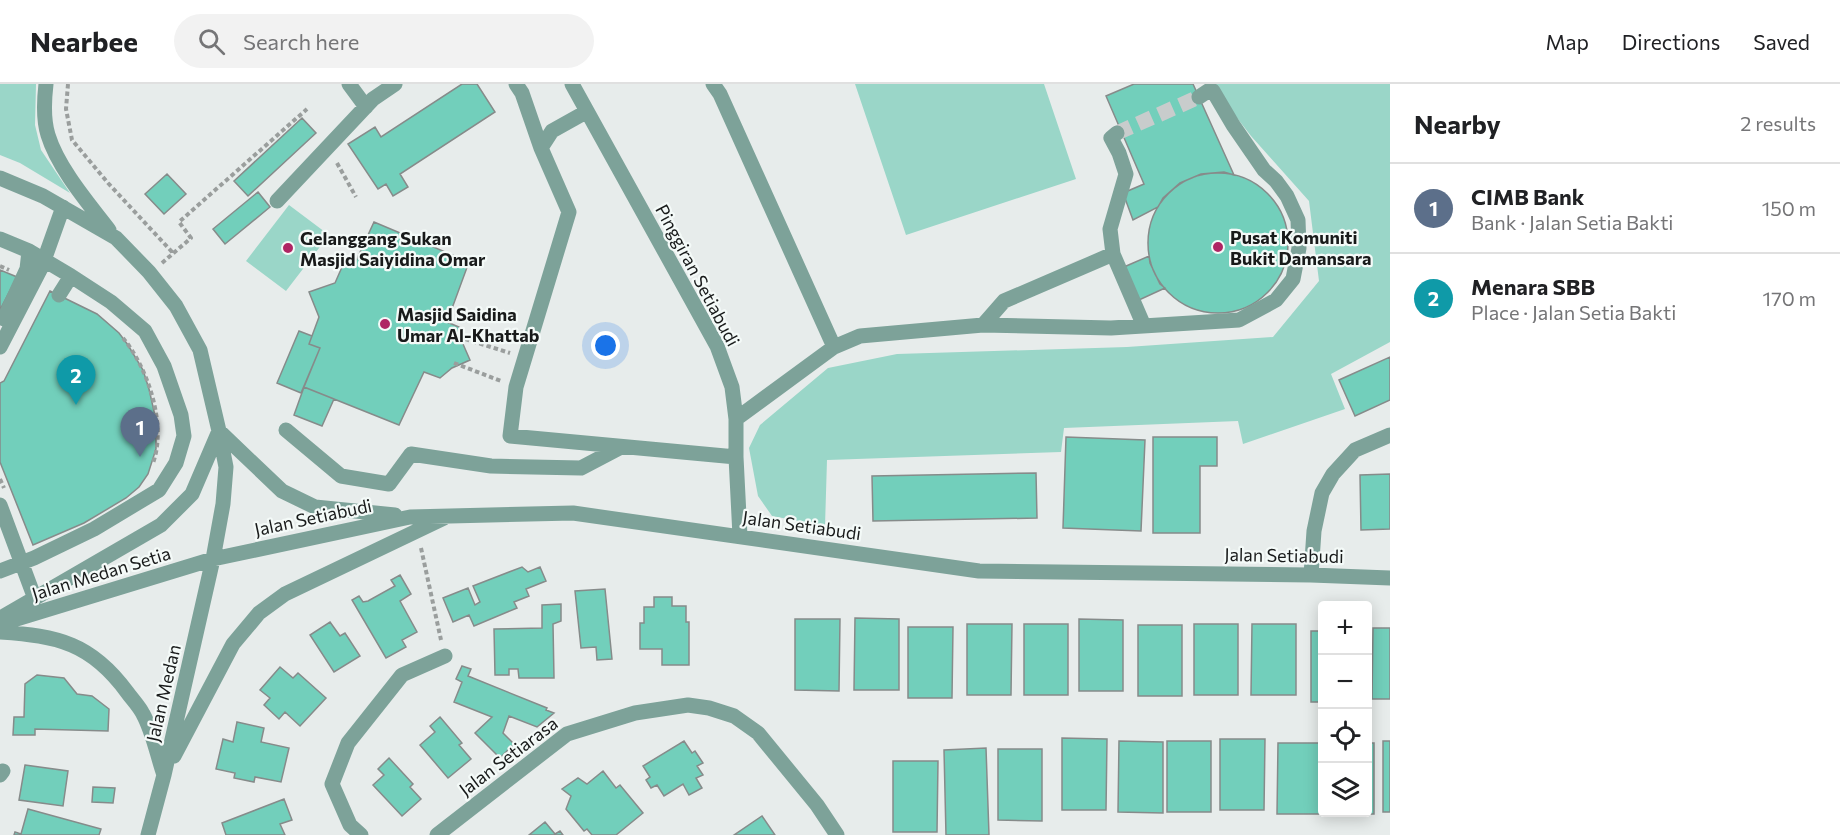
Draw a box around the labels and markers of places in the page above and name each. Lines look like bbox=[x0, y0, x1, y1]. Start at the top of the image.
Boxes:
place label: Pusat Komuniti Bukit Damansara bbox=[1230, 226, 1371, 269]
place label: Gelanggang Sukan Masjid Saiyidina Omar bbox=[300, 227, 486, 270]
marker: Pusat Komuniti Bukit Damansara bbox=[1211, 240, 1225, 254]
marker: Gelanggang Sukan Masjid Saiyidina Omar bbox=[281, 241, 295, 255]
place label: Masjid Saidina Umar Al-Khattab bbox=[397, 303, 540, 346]
marker: Masjid Saidina Umar Al-Khattab bbox=[378, 317, 392, 331]
pin: 2 bbox=[56, 356, 96, 405]
pin: 1 bbox=[120, 408, 160, 457]

